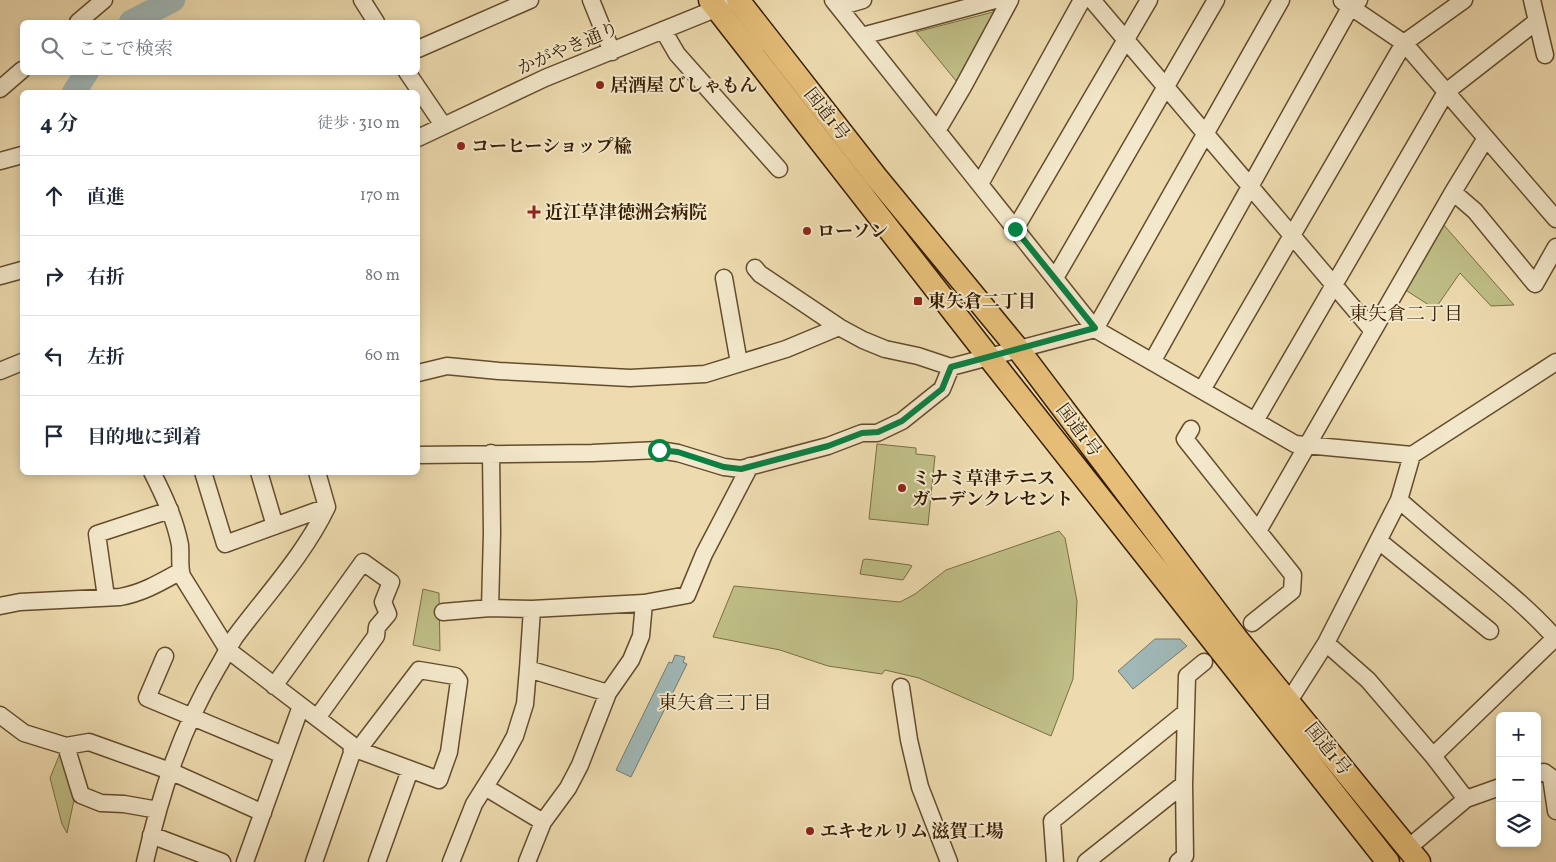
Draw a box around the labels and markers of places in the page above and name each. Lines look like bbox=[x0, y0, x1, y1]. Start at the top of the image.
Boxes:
place label: 居酒屋 びしゃもん bbox=[610, 74, 758, 99]
marker: 居酒屋 びしゃもん bbox=[594, 79, 606, 91]
place label: コーヒーショップ楡 bbox=[471, 135, 633, 160]
marker: コーヒーショップ楡 bbox=[455, 140, 467, 152]
place label: 近江草津徳洲会病院 bbox=[545, 201, 707, 226]
marker: 近江草津徳洲会病院 bbox=[527, 205, 541, 219]
place label: ローソン bbox=[817, 220, 888, 245]
marker: ローソン bbox=[801, 225, 813, 237]
place label: 東矢倉二丁目 bbox=[928, 290, 1036, 315]
marker: 東矢倉二丁目 bbox=[912, 295, 924, 307]
place label: ミナミ草津テニス ガーデンクレセント bbox=[912, 467, 1073, 513]
marker: ミナミ草津テニス ガーデンクレセント bbox=[896, 482, 908, 494]
place label: エキセルリム 滋賀工場 bbox=[820, 820, 1004, 845]
marker: エキセルリム 滋賀工場 bbox=[804, 825, 816, 837]

